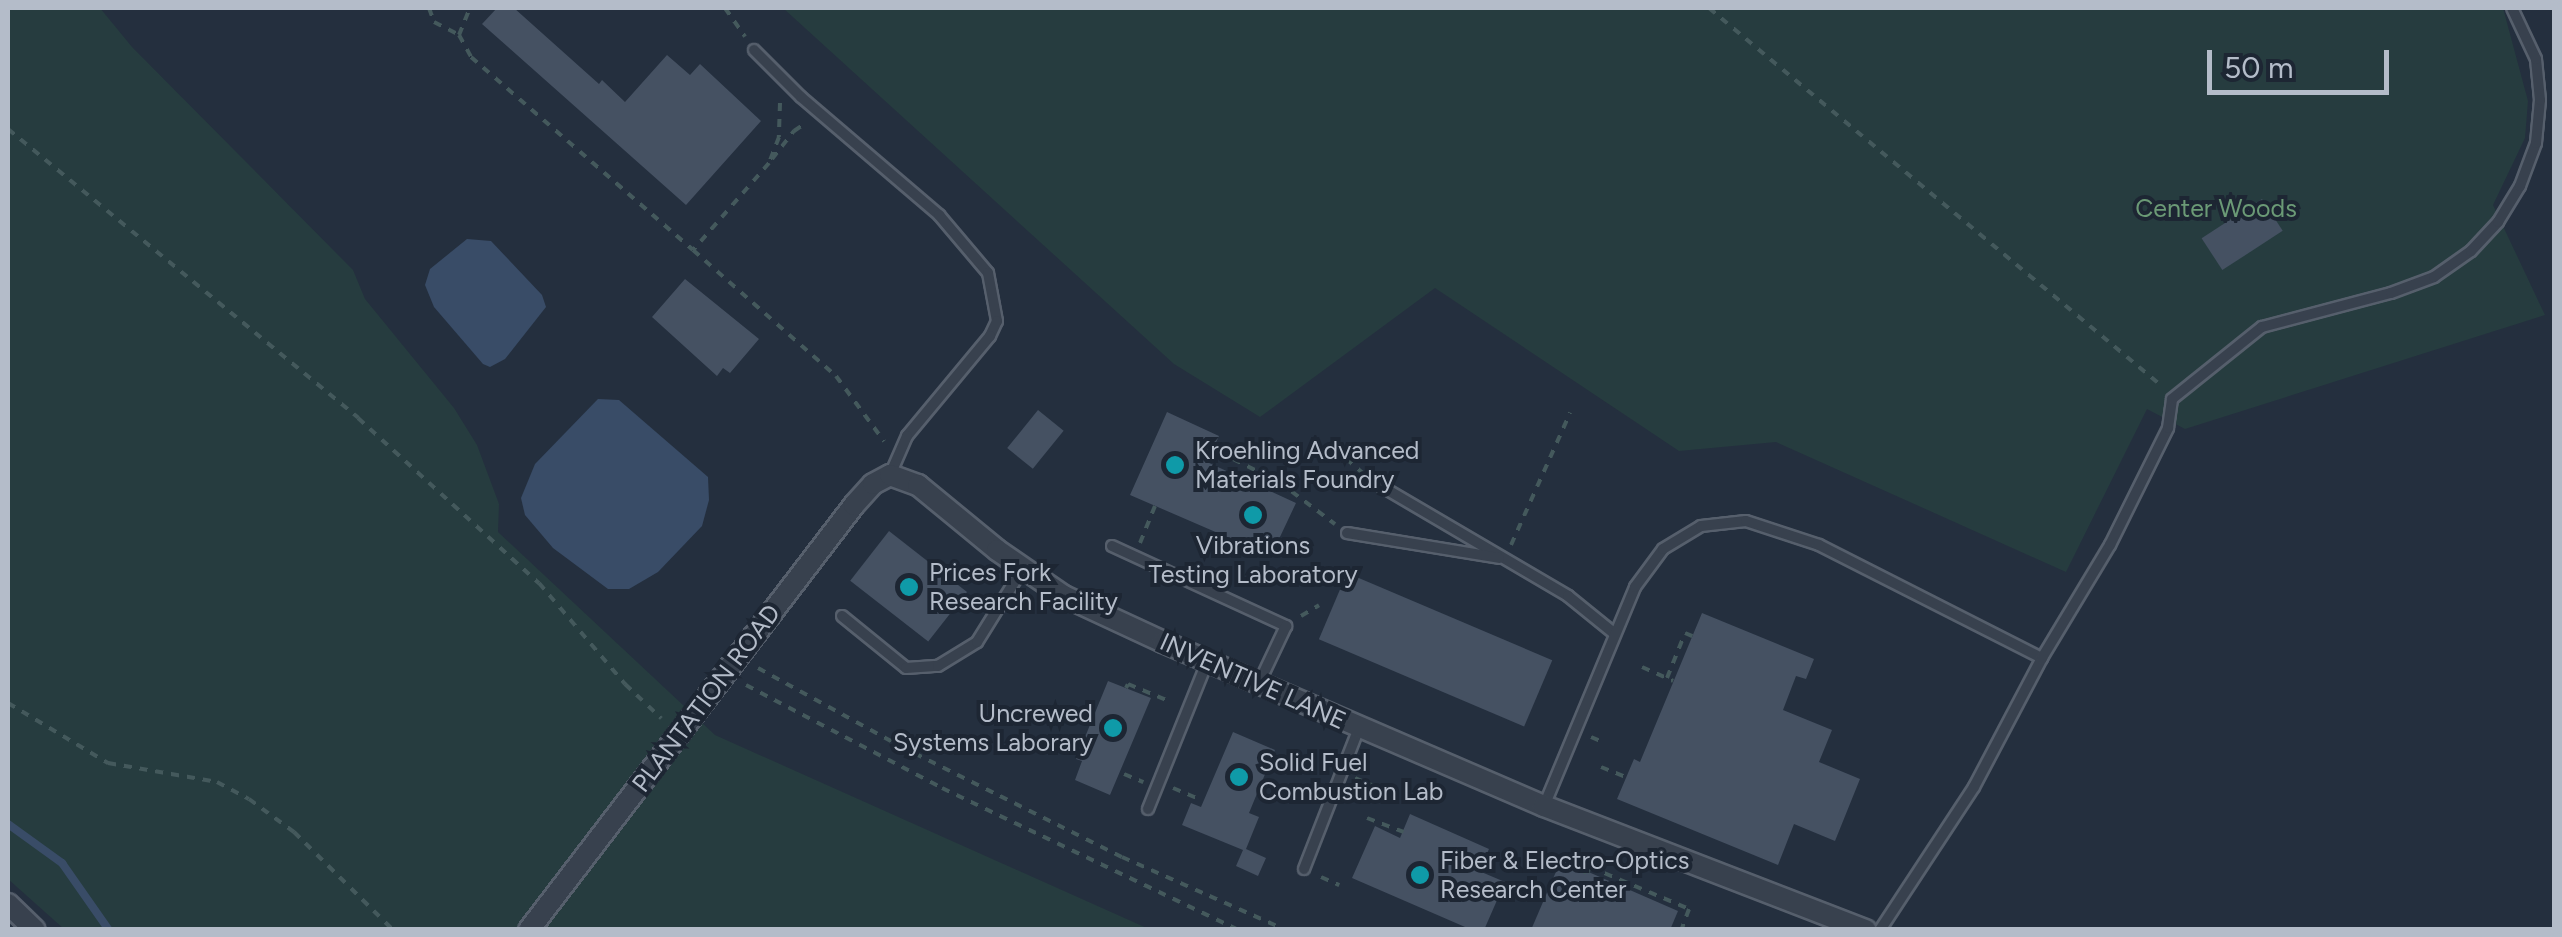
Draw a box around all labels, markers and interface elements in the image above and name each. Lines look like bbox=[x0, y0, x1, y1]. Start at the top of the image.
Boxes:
scale bar bbox=[2212, 30, 2394, 92]
text: 50 m bbox=[2224, 49, 2293, 86]
park label: Center Woods bbox=[2135, 193, 2297, 223]
place label: Kroehling Advanced Materials Foundry bbox=[1195, 436, 1419, 495]
marker: Kroehling Advanced Materials Foundry bbox=[1164, 454, 1186, 476]
marker: Vibrations Testing Laboratory bbox=[1242, 504, 1264, 526]
place label: Vibrations Testing Laboratory bbox=[1148, 531, 1358, 590]
place label: Prices Fork Research Facility bbox=[929, 558, 1118, 617]
marker: Prices Fork Research Facility bbox=[898, 576, 920, 598]
street label: PLANTATION ROAD bbox=[626, 598, 786, 798]
street label: INVENTIVE LANE bbox=[1155, 627, 1351, 735]
place label: Uncrewed Systems Laborary bbox=[893, 699, 1093, 758]
marker: Uncrewed Systems Laborary bbox=[1102, 717, 1124, 739]
place label: Solid Fuel Combustion Lab bbox=[1259, 748, 1443, 807]
marker: Solid Fuel Combustion Lab bbox=[1228, 766, 1250, 788]
place label: Fiber & Electro-Optics Research Center bbox=[1440, 846, 1689, 905]
marker: Fiber & Electro-Optics Research Center bbox=[1409, 864, 1431, 886]

